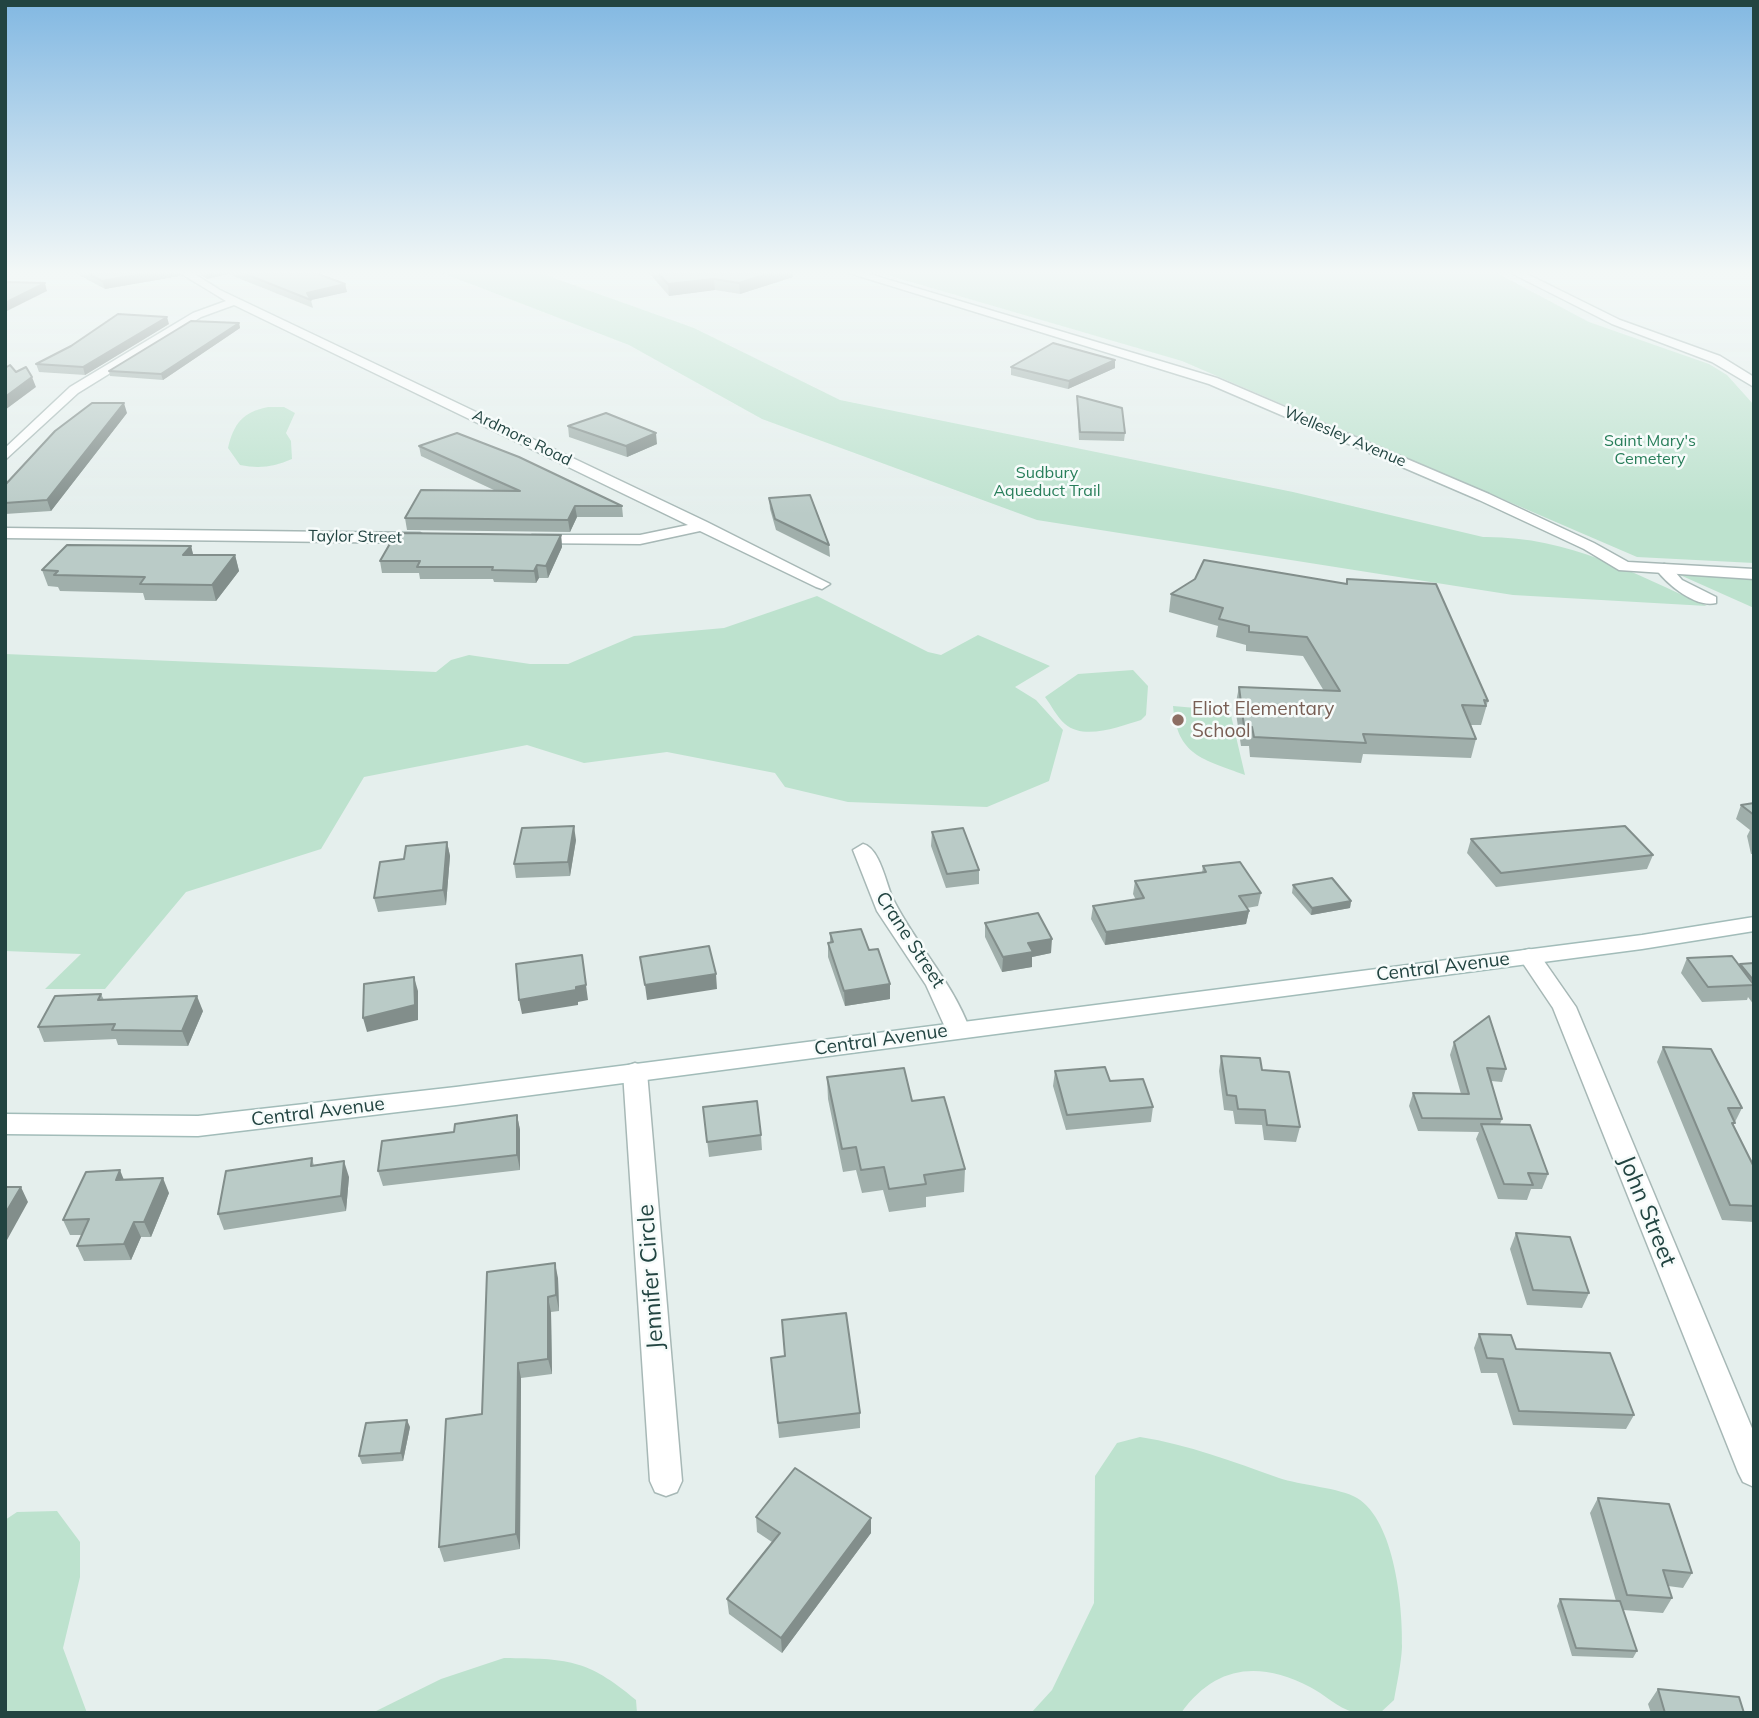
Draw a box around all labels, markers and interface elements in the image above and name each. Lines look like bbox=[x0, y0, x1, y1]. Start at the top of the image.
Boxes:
street label: Wellesley Avenue bbox=[1281, 403, 1409, 471]
street label: Ardmore Road bbox=[469, 406, 575, 470]
park label: Saint Mary's Cemetery bbox=[1604, 431, 1696, 469]
park label: Sudbury Aqueduct Trail bbox=[993, 463, 1101, 501]
street label: Taylor Street bbox=[308, 527, 402, 547]
place label: Eliot Elementary School bbox=[1192, 698, 1334, 742]
marker: Eliot Elementary School bbox=[1170, 712, 1186, 728]
street label: Crane Street bbox=[870, 888, 950, 992]
street label: Central Avenue bbox=[1375, 948, 1511, 986]
street label: Central Avenue bbox=[813, 1019, 949, 1061]
street label: Central Avenue bbox=[250, 1093, 386, 1131]
street label: John Street bbox=[1612, 1151, 1682, 1271]
street label: Jennifer Circle bbox=[632, 1203, 670, 1351]

